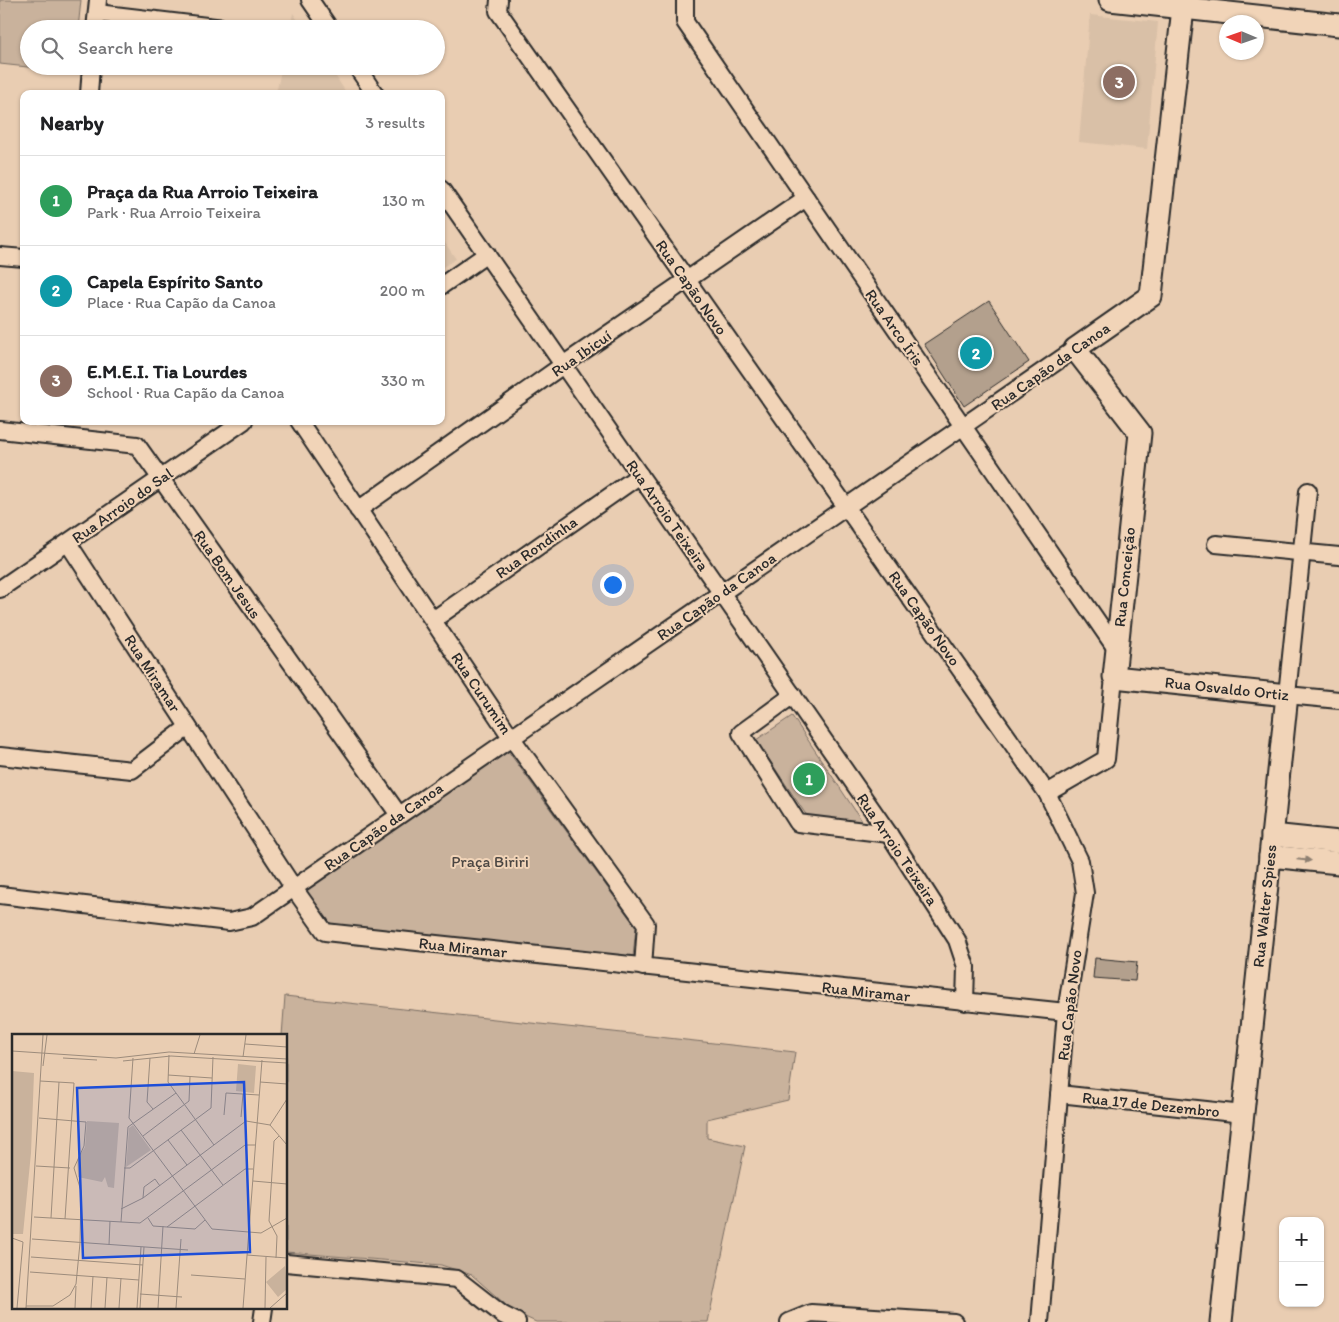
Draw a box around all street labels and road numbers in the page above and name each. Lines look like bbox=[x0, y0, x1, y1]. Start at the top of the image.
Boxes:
street label: Rua Capão Novo bbox=[652, 236, 731, 338]
street label: Rua Arco Íris bbox=[861, 285, 928, 369]
street label: Rua Capão da Canoa bbox=[987, 318, 1114, 415]
street label: Rua Ibicuí bbox=[548, 326, 615, 381]
street label: Rua Arroio Teixeira bbox=[622, 456, 713, 575]
street label: Rua Arroio do Sal bbox=[68, 463, 177, 547]
street label: Rua Rondinha bbox=[492, 512, 581, 583]
street label: Rua Bom Jesus bbox=[190, 526, 265, 622]
street label: Rua Conceição bbox=[1110, 526, 1139, 628]
street label: Rua Capão da Canoa bbox=[653, 548, 780, 645]
street label: Rua Capão Novo bbox=[885, 567, 964, 669]
street label: Rua Miramar bbox=[120, 631, 185, 716]
street label: Rua Curumim bbox=[447, 649, 516, 738]
street label: Rua Osvaldo Ortiz bbox=[1164, 673, 1291, 705]
street label: Rua Capão da Canoa bbox=[320, 778, 447, 875]
street label: Rua Arroio Teixeira bbox=[853, 790, 943, 910]
street label: Rua Walter Spiess bbox=[1249, 844, 1280, 969]
street label: Rua Miramar bbox=[418, 933, 509, 962]
street label: Rua Capão Novo bbox=[1053, 948, 1086, 1062]
street label: Rua Miramar bbox=[821, 977, 912, 1006]
street label: Rua 17 de Dezembro bbox=[1081, 1088, 1221, 1121]

